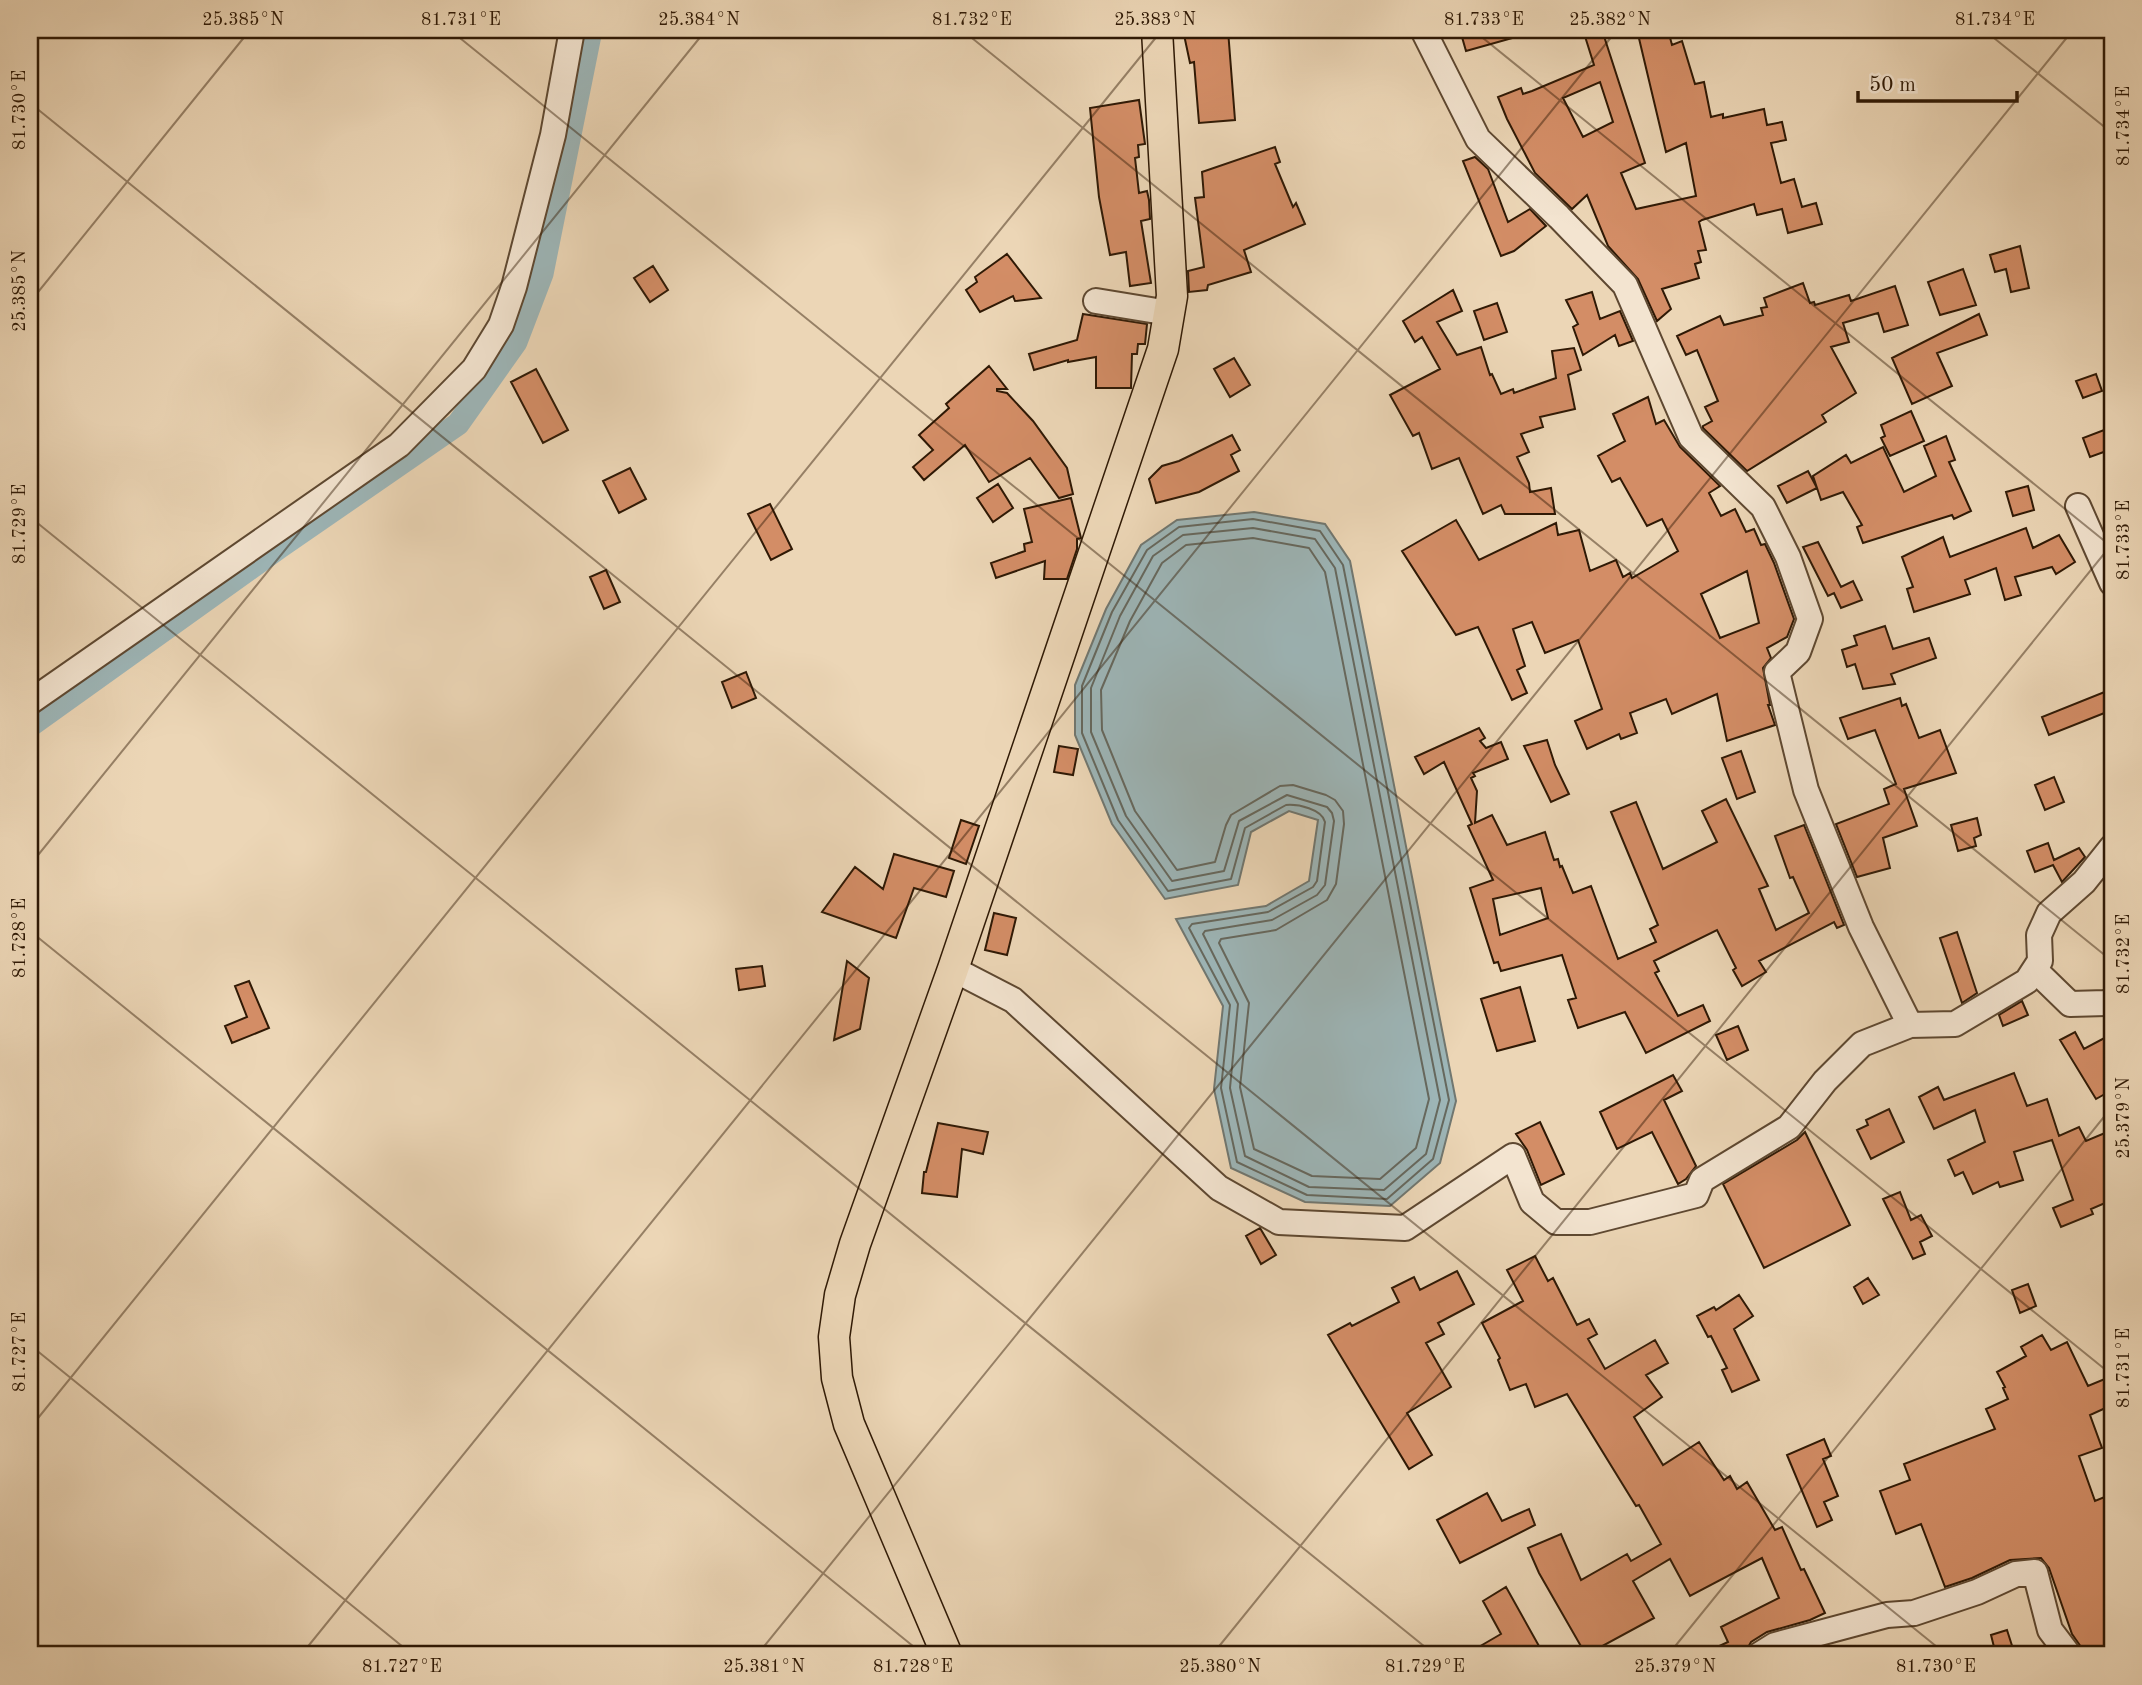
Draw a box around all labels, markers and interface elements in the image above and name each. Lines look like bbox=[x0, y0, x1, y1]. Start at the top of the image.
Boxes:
text: 25.385°N bbox=[202, 11, 284, 29]
text: 81.731°E bbox=[421, 11, 501, 29]
text: 25.384°N bbox=[658, 11, 740, 29]
text: 81.732°E bbox=[932, 11, 1012, 29]
text: 25.383°N bbox=[1114, 11, 1196, 29]
text: 81.733°E bbox=[1444, 11, 1524, 29]
text: 25.382°N bbox=[1569, 11, 1651, 29]
text: 81.734°E bbox=[1955, 11, 2035, 29]
scale bar bbox=[1858, 60, 2018, 104]
text: 81.730°E bbox=[11, 70, 29, 150]
text: 50 m bbox=[1869, 75, 1916, 96]
text: 81.734°E bbox=[2115, 86, 2133, 166]
text: 25.385°N bbox=[11, 250, 29, 332]
text: 81.729°E bbox=[11, 484, 29, 564]
text: 81.733°E bbox=[2115, 500, 2133, 580]
text: 81.728°E bbox=[11, 898, 29, 978]
text: 81.732°E bbox=[2115, 914, 2133, 994]
text: 25.379°N bbox=[2115, 1077, 2133, 1159]
text: 81.727°E bbox=[11, 1312, 29, 1392]
text: 81.731°E bbox=[2115, 1328, 2133, 1408]
text: 81.727°E bbox=[362, 1658, 442, 1676]
text: 25.381°N bbox=[723, 1658, 805, 1676]
text: 81.728°E bbox=[873, 1658, 953, 1676]
text: 25.380°N bbox=[1179, 1658, 1261, 1676]
text: 81.729°E bbox=[1385, 1658, 1465, 1676]
text: 25.379°N bbox=[1634, 1658, 1716, 1676]
text: 81.730°E bbox=[1896, 1658, 1976, 1676]

